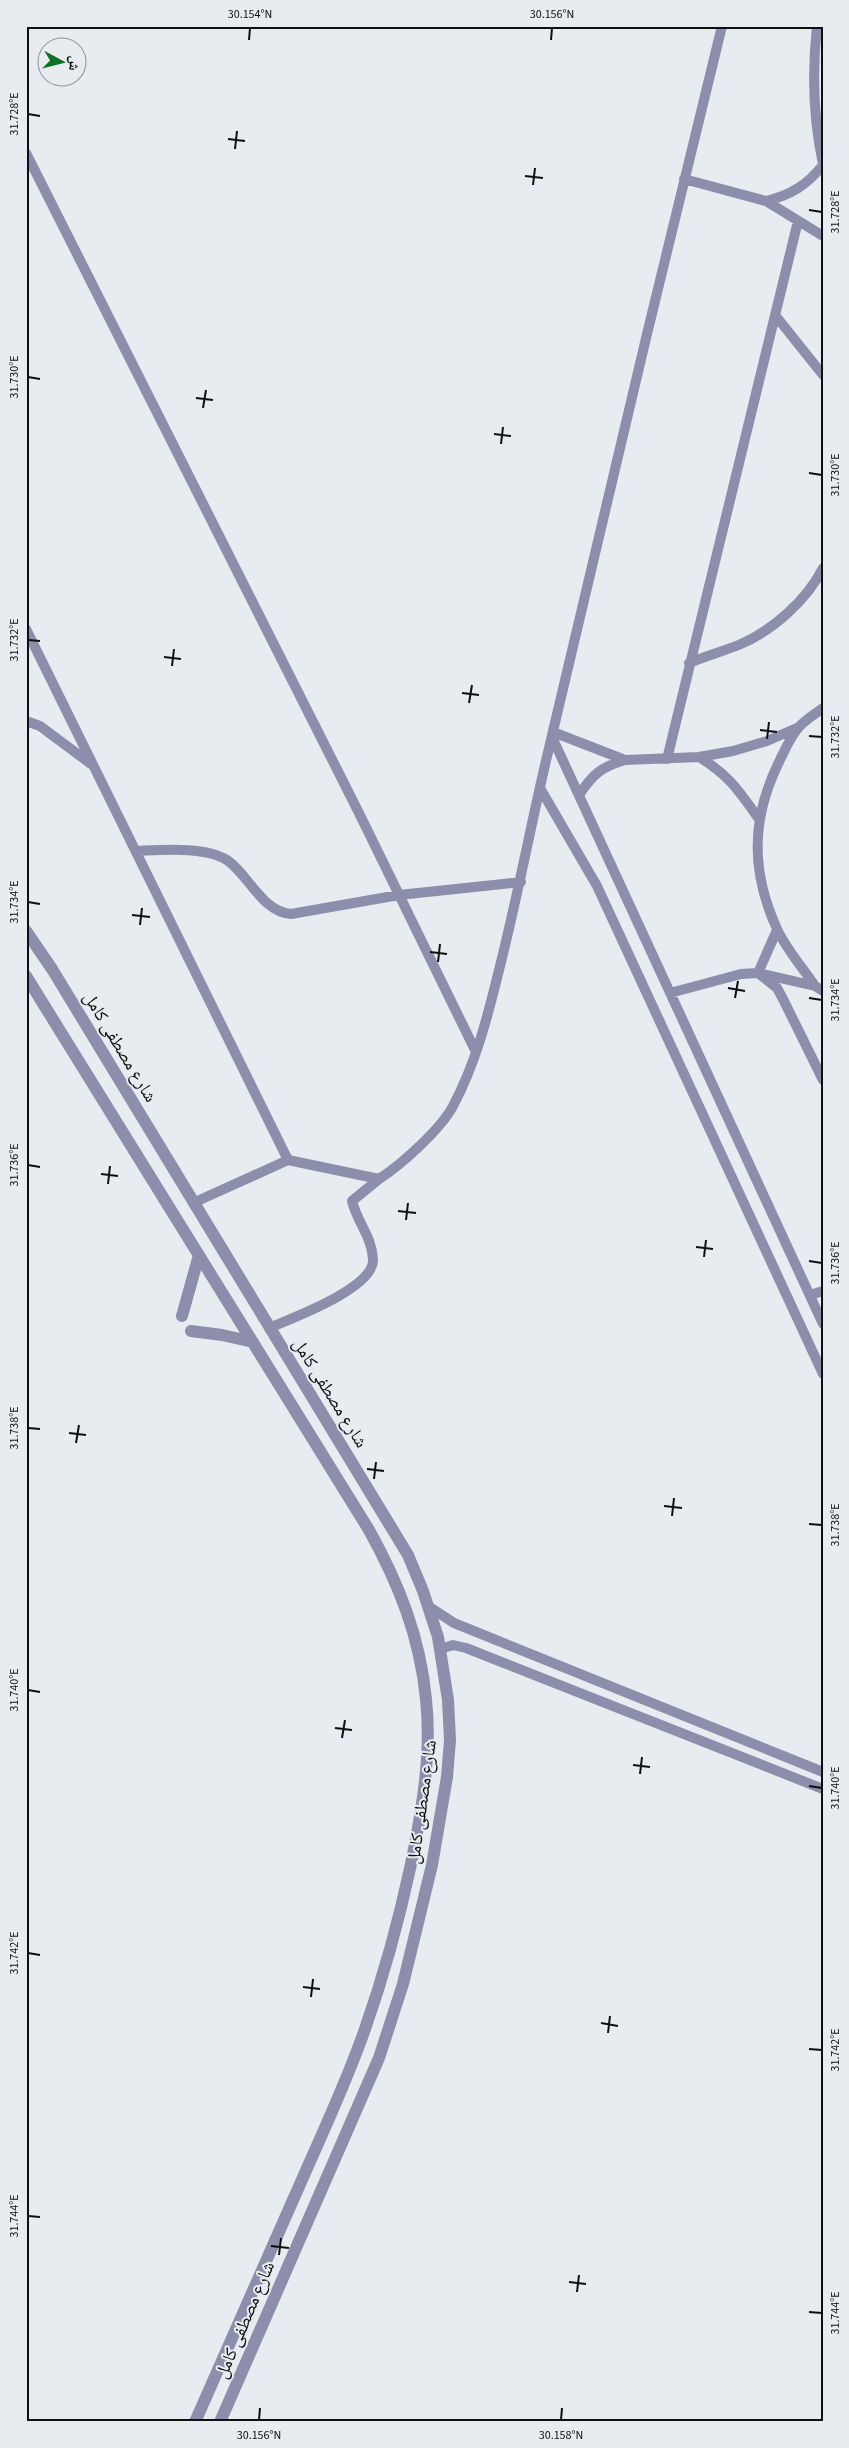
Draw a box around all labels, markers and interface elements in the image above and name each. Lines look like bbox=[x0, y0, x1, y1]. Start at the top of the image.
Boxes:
text: 30.154°N bbox=[228, 6, 272, 23]
text: 30.156°N bbox=[530, 6, 574, 23]
north arrow bbox=[38, 38, 88, 88]
text: ش bbox=[63, 55, 85, 72]
text: 31.728°E bbox=[6, 92, 23, 136]
text: 31.728°E bbox=[827, 190, 844, 234]
text: 31.730°E bbox=[6, 355, 23, 399]
text: 31.730°E bbox=[827, 453, 844, 497]
text: 31.732°E bbox=[6, 618, 23, 662]
text: 31.732°E bbox=[827, 715, 844, 759]
text: 31.734°E bbox=[6, 880, 23, 924]
text: 31.734°E bbox=[827, 978, 844, 1022]
street label: شارع مصطفى كامل bbox=[77, 987, 163, 1107]
text: 31.736°E bbox=[6, 1143, 23, 1187]
text: 31.736°E bbox=[827, 1241, 844, 1285]
street label: شارع مصطفى كامل bbox=[286, 1333, 374, 1453]
text: 31.738°E bbox=[6, 1406, 23, 1450]
text: 31.738°E bbox=[827, 1503, 844, 1547]
text: 31.740°E bbox=[6, 1668, 23, 1712]
street label: شارع مصطفى كامل bbox=[401, 1738, 443, 1866]
text: 31.740°E bbox=[827, 1766, 844, 1810]
text: 31.742°E bbox=[6, 1931, 23, 1975]
text: 31.742°E bbox=[827, 2028, 844, 2072]
text: 31.744°E bbox=[6, 2194, 23, 2238]
street label: شارع مصطفى كامل bbox=[209, 2258, 281, 2382]
text: 31.744°E bbox=[827, 2291, 844, 2335]
text: 30.156°N bbox=[237, 2427, 281, 2444]
text: 30.158°N bbox=[539, 2427, 583, 2444]

